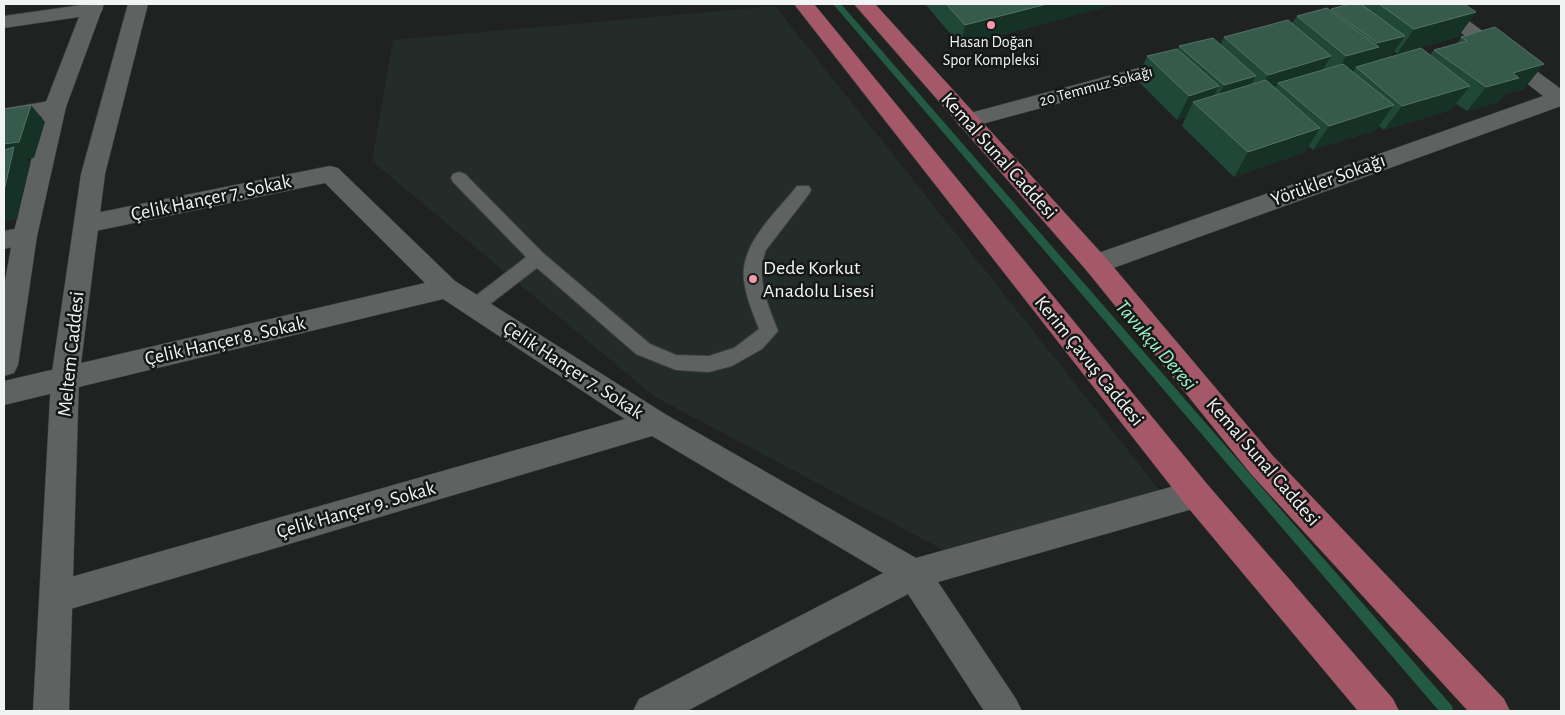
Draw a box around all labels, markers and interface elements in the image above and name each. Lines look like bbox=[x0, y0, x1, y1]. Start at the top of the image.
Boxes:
marker: Hasan Doğan Spor Kompleksi bbox=[985, 19, 997, 31]
place label: Hasan Doğan Spor Kompleksi bbox=[943, 34, 1039, 68]
street label: 20 Temmuz Sokağı bbox=[1038, 63, 1154, 109]
street label: Kemal Sunal Caddesi bbox=[937, 89, 1061, 223]
street label: Yörükler Sokağı bbox=[1268, 150, 1388, 210]
street label: Çelik Hançer 7. Sokak bbox=[129, 171, 293, 225]
place label: Dede Korkut Anadolu Lisesi bbox=[763, 258, 875, 301]
marker: Dede Korkut Anadolu Lisesi bbox=[747, 273, 759, 285]
street label: Meltem Caddesi bbox=[54, 290, 88, 418]
street label: Kerim Çavuş Caddesi bbox=[1031, 292, 1147, 430]
water label: Tavukçu Deresi bbox=[1111, 296, 1201, 395]
street label: Çelik Hançer 8. Sokak bbox=[143, 313, 307, 369]
street label: Çelik Hançer 7. Sokak bbox=[499, 317, 647, 423]
street label: Kemal Sunal Caddesi bbox=[1202, 394, 1324, 530]
street label: Çelik Hançer 9. Sokak bbox=[274, 478, 438, 542]

